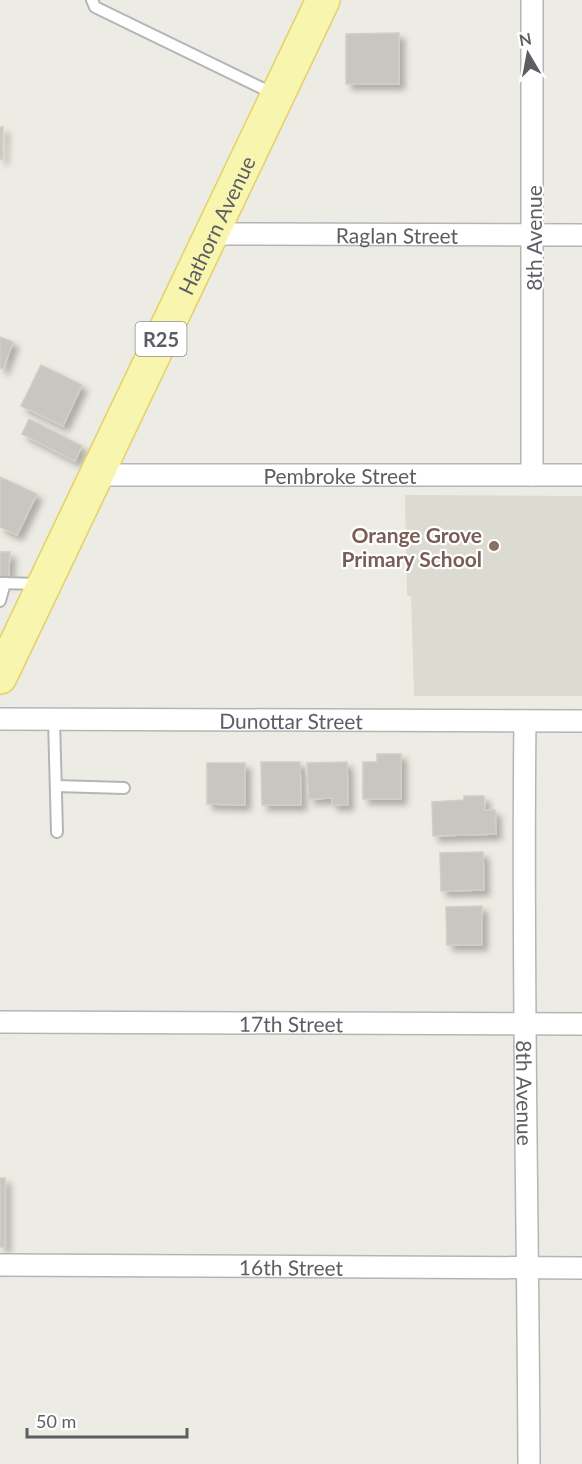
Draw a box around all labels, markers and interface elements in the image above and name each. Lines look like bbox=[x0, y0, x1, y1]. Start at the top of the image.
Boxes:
north arrow bbox=[498, 24, 558, 84]
text: N bbox=[518, 28, 533, 49]
street label: Hathorn Avenue bbox=[172, 151, 259, 298]
street label: 8th Avenue bbox=[521, 185, 546, 291]
street label: Raglan Street bbox=[336, 222, 459, 247]
road number: R25 bbox=[136, 322, 186, 356]
street label: Pembroke Street bbox=[263, 463, 417, 488]
place label: Orange Grove Primary School bbox=[341, 522, 482, 571]
marker: Orange Grove Primary School bbox=[487, 539, 501, 553]
street label: Dunottar Street bbox=[219, 707, 363, 733]
street label: 17th Street bbox=[239, 1010, 344, 1036]
street label: 8th Avenue bbox=[513, 1040, 539, 1146]
street label: 16th Street bbox=[239, 1254, 344, 1279]
scale bar bbox=[27, 1401, 188, 1439]
text: 50 m bbox=[36, 1410, 76, 1432]

